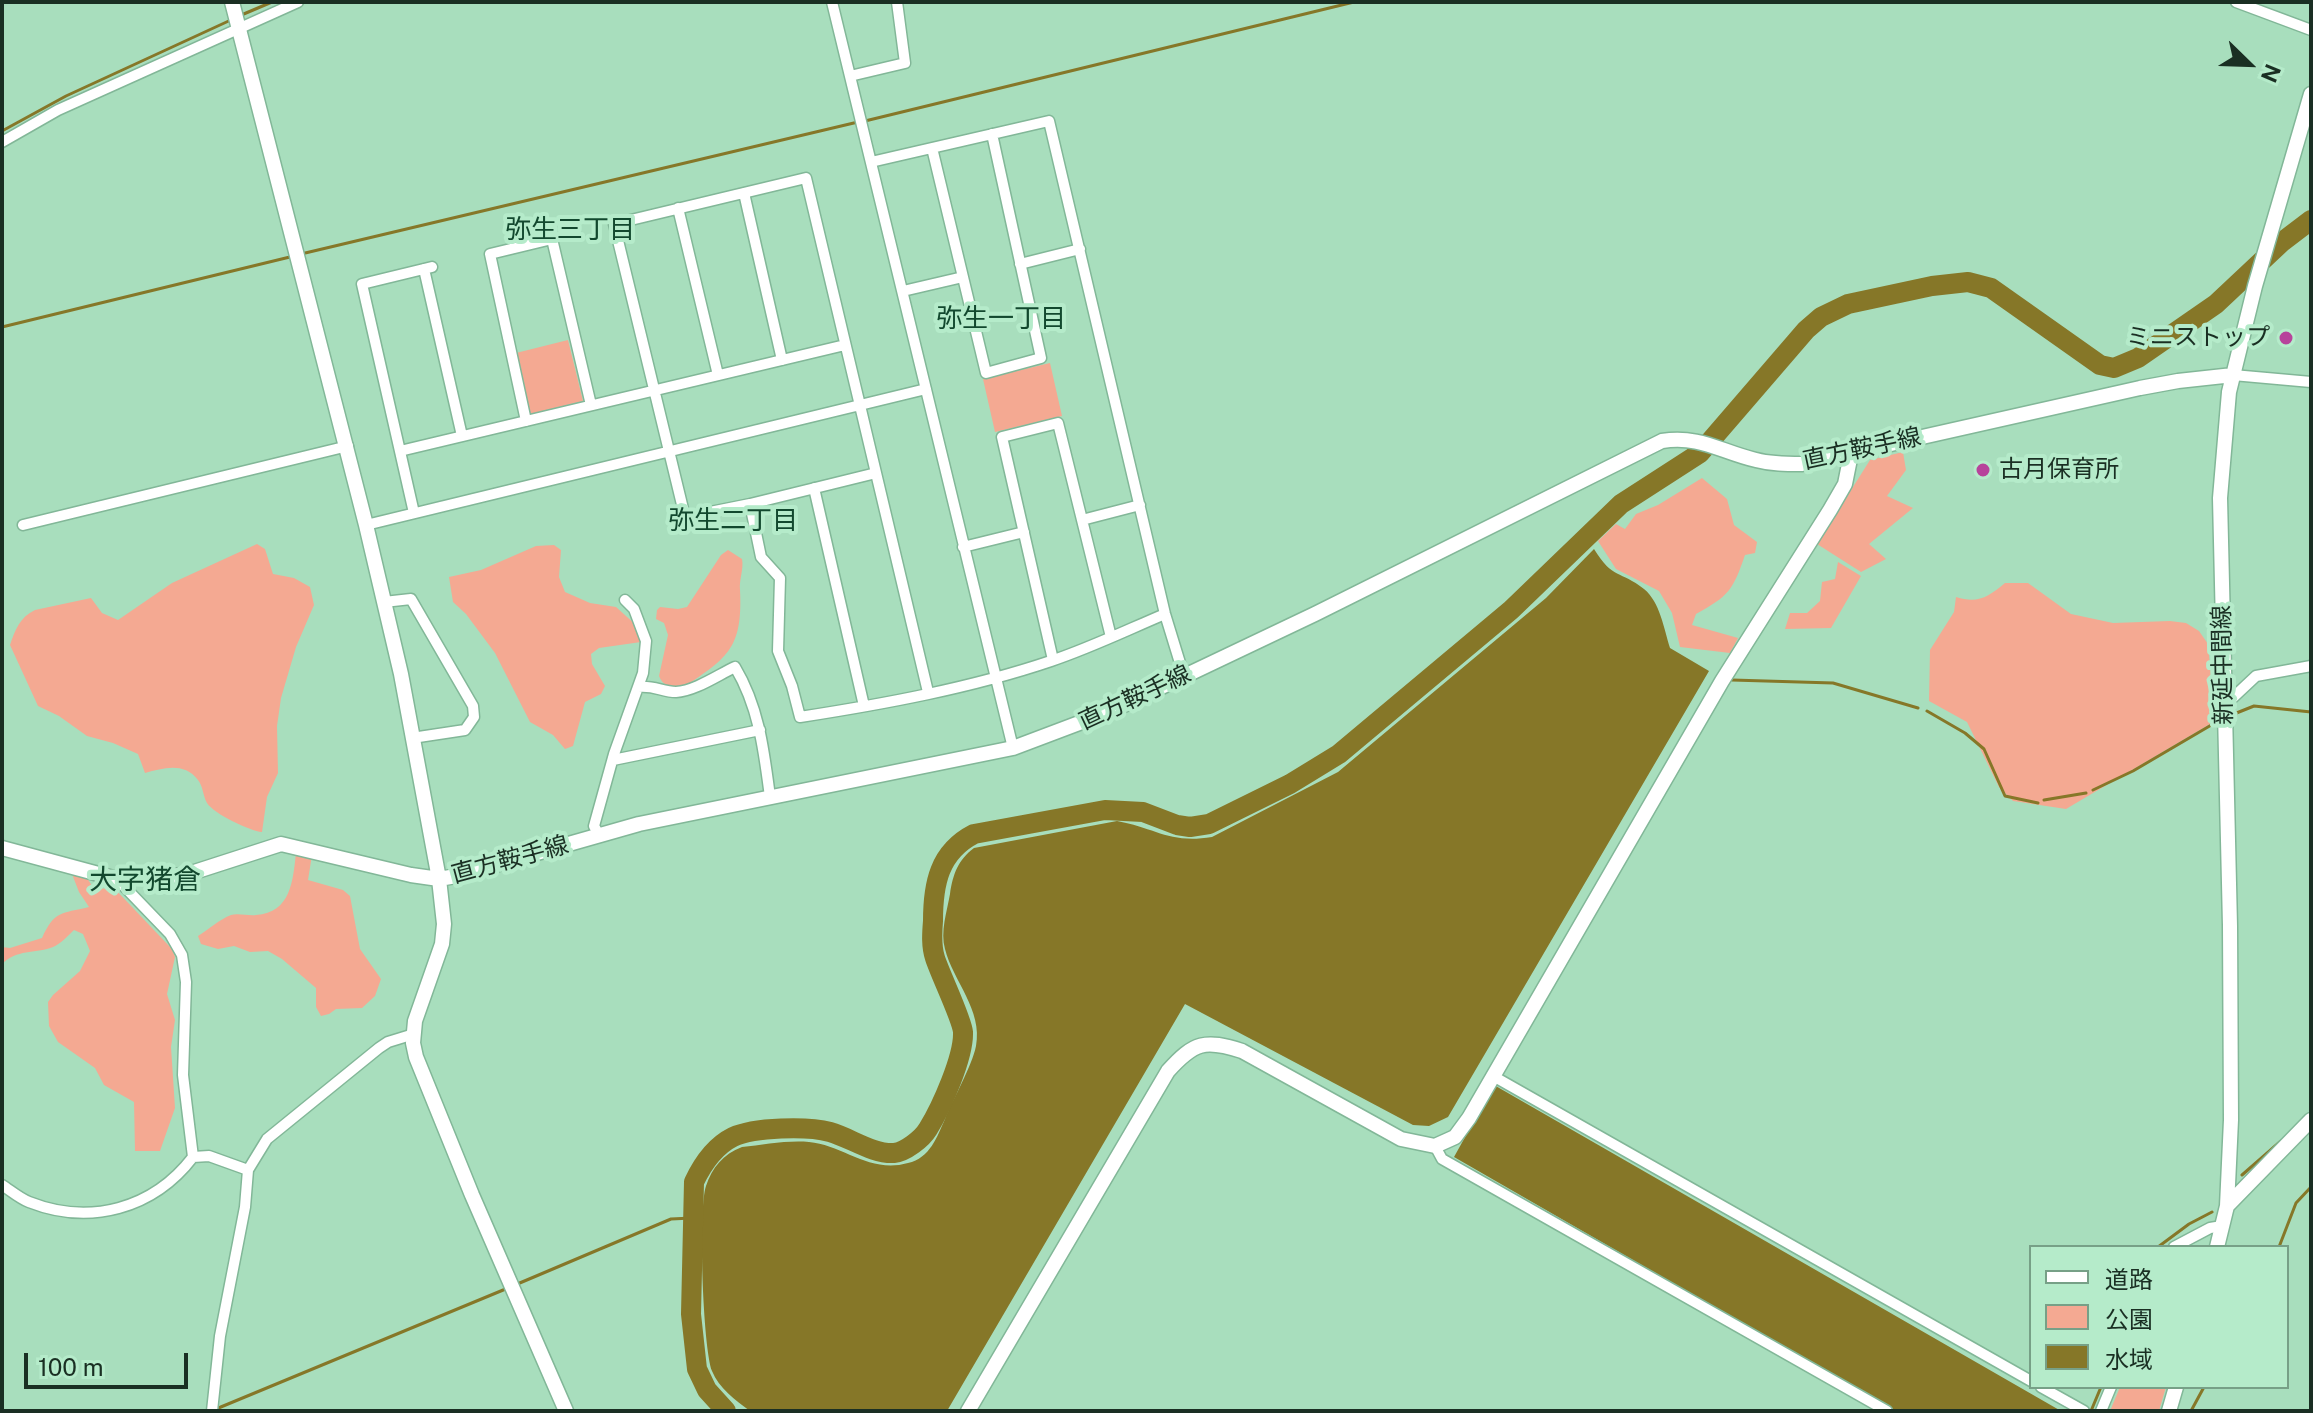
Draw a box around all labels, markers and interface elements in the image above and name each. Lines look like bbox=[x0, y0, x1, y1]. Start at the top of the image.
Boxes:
north arrow bbox=[2209, 24, 2289, 104]
text: N bbox=[2256, 60, 2286, 86]
district label: 弥生三丁目 bbox=[505, 214, 635, 246]
district label: 弥生一丁目 bbox=[936, 303, 1066, 335]
place label: ミニストップ bbox=[2126, 324, 2270, 352]
marker: ミニストップ bbox=[2277, 329, 2295, 347]
street label: 直方鞍手線 bbox=[1800, 422, 1924, 476]
place label: 古月保育所 bbox=[1999, 456, 2119, 484]
marker: 古月保育所 bbox=[1974, 461, 1992, 479]
district label: 弥生二丁目 bbox=[668, 505, 798, 537]
street label: 新延中間線 bbox=[2208, 605, 2238, 725]
street label: 直方鞍手線 bbox=[1075, 660, 1195, 736]
street label: 直方鞍手線 bbox=[448, 831, 572, 889]
district label: 大字猪倉 bbox=[89, 863, 201, 897]
legend bbox=[2029, 1245, 2289, 1389]
text: 道路 bbox=[2105, 1265, 2153, 1293]
text: 公園 bbox=[2105, 1305, 2153, 1333]
scale bar bbox=[28, 1337, 192, 1387]
text: 水域 bbox=[2105, 1345, 2153, 1373]
text: 100 m bbox=[38, 1353, 104, 1381]

